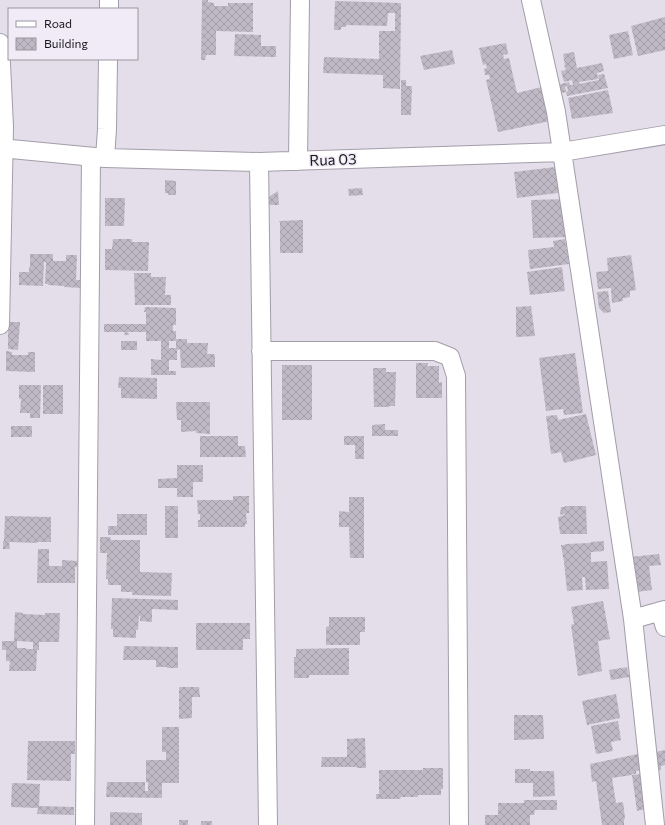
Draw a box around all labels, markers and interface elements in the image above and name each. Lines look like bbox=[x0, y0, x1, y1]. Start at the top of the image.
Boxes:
legend bbox=[8, 8, 138, 60]
text: Road bbox=[44, 16, 72, 30]
text: Building bbox=[44, 36, 88, 50]
street label: Rua 03 bbox=[309, 149, 357, 169]

